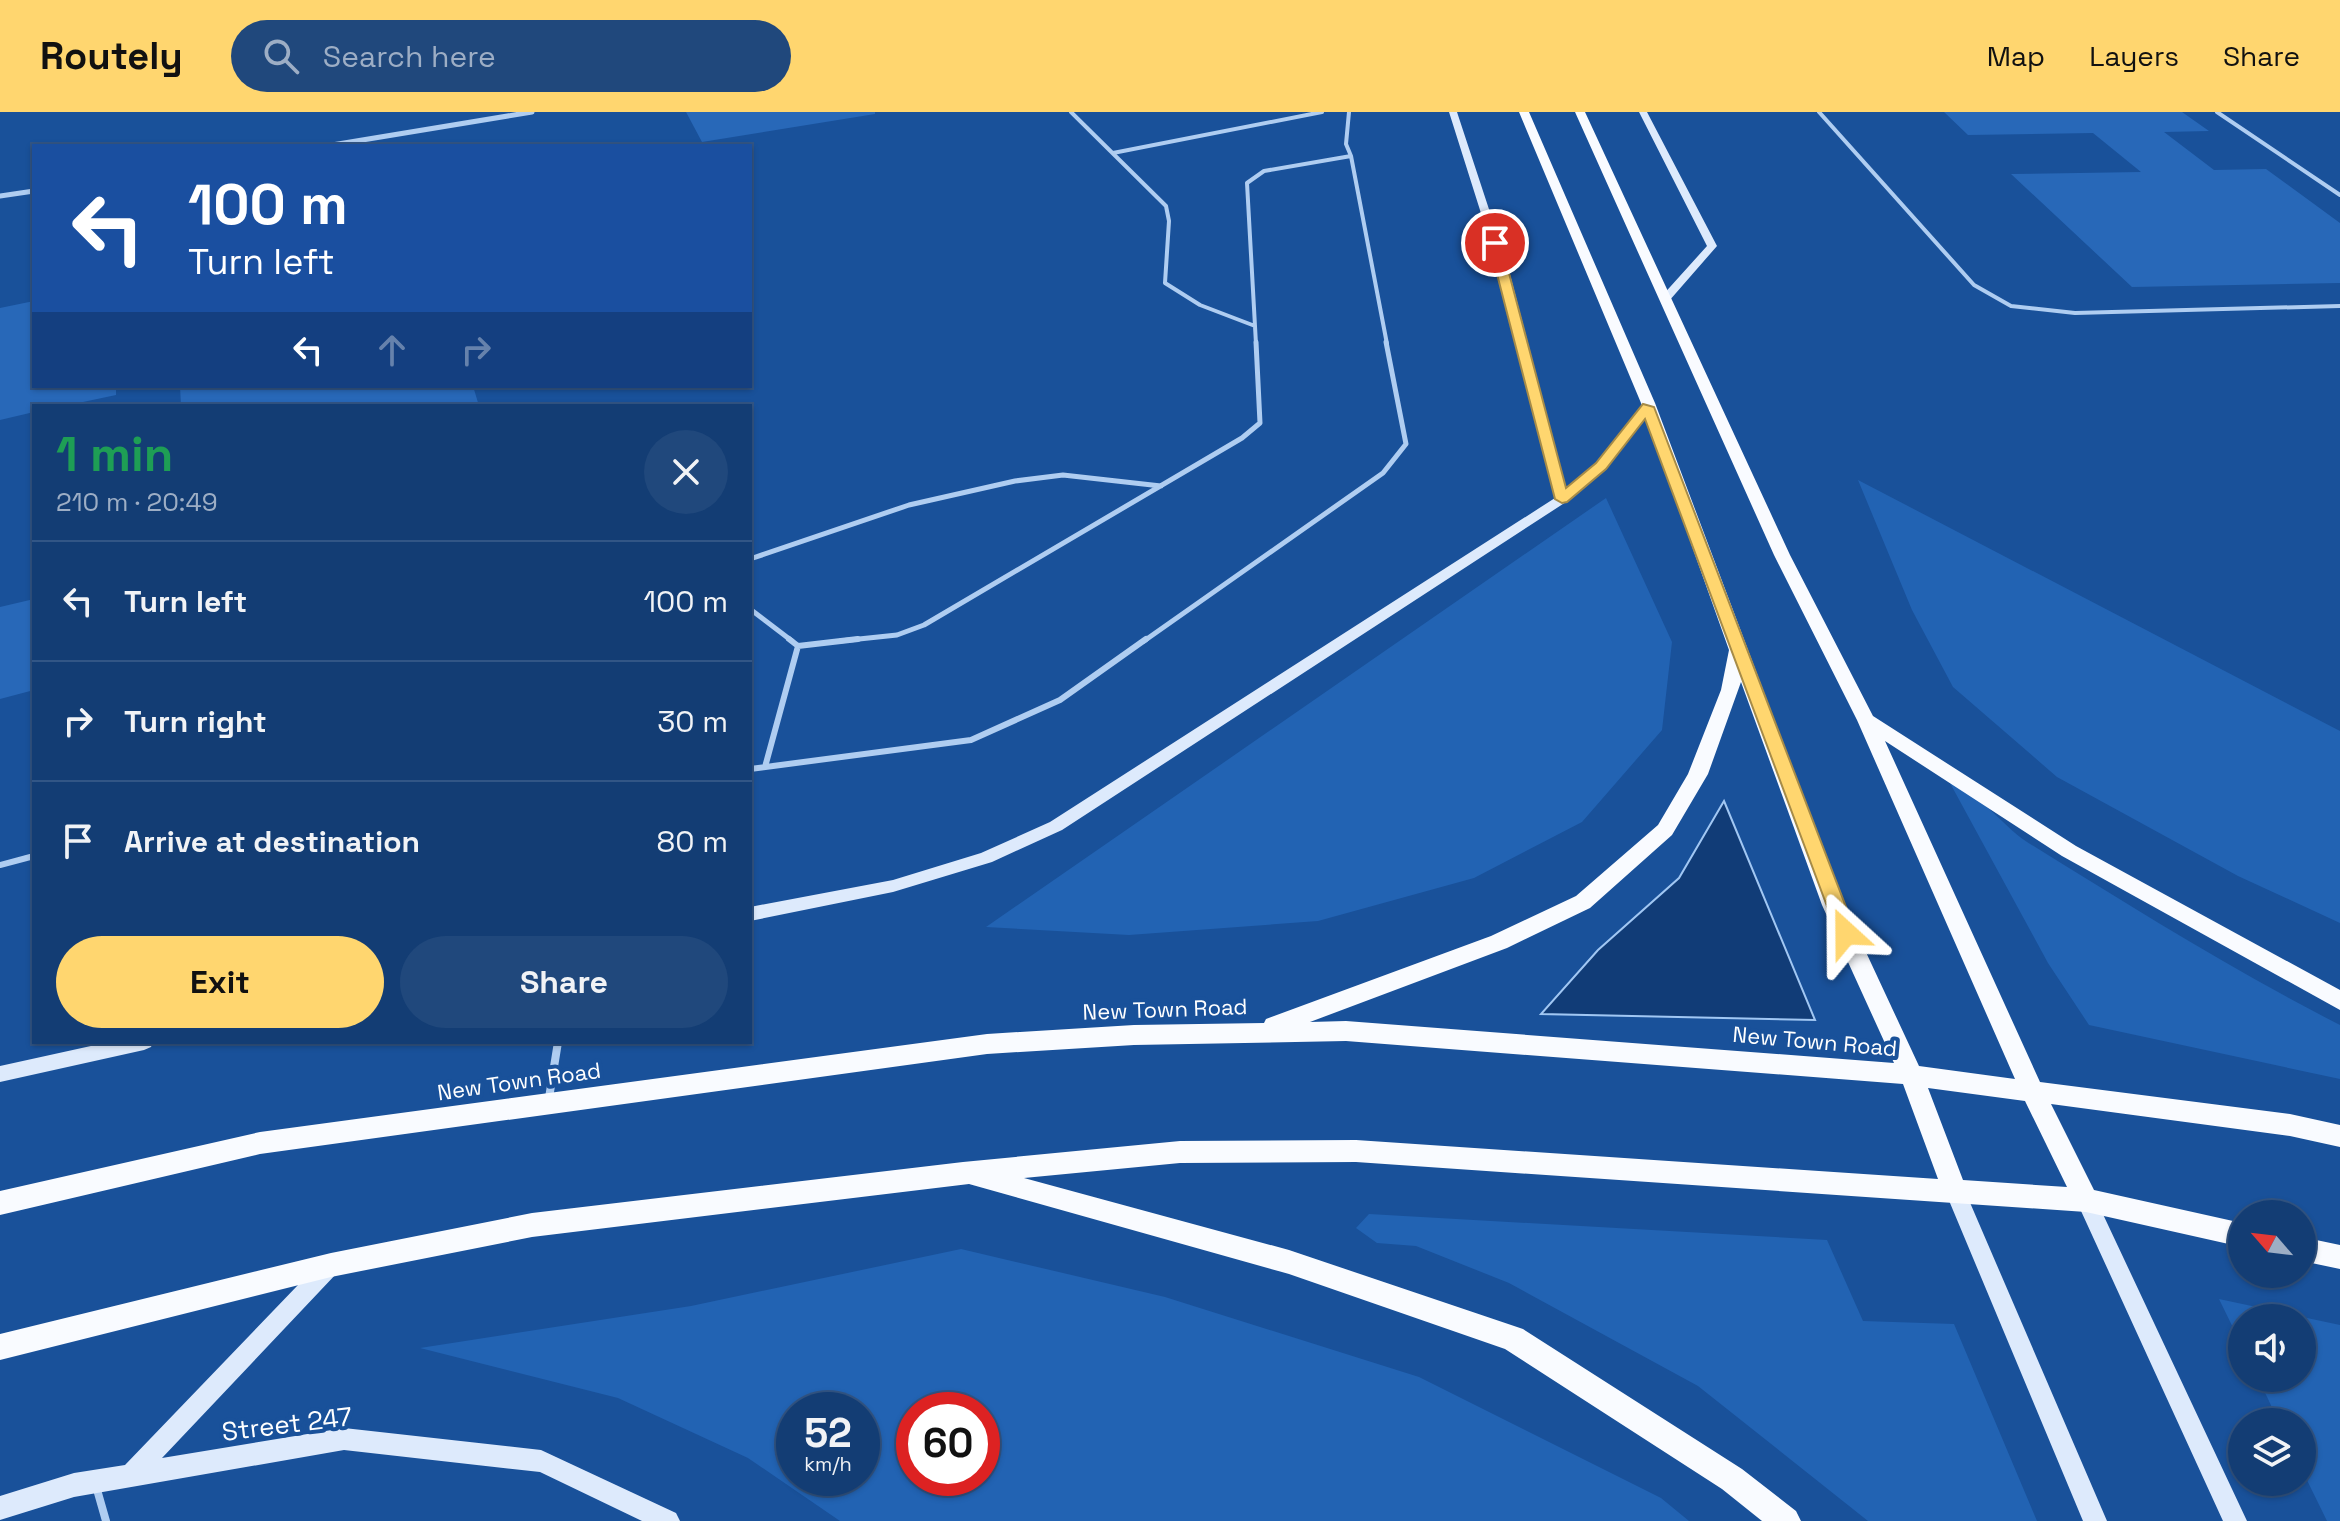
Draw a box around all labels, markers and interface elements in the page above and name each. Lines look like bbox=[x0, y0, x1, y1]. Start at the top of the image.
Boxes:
search box bbox=[231, 20, 791, 92]
text: Routely bbox=[40, 32, 183, 80]
icon: search bbox=[259, 34, 303, 78]
text: Search here bbox=[323, 37, 496, 76]
text: Map bbox=[1987, 38, 2045, 74]
text: Layers bbox=[2089, 38, 2179, 74]
text: Share bbox=[2223, 38, 2300, 74]
text: 100 m bbox=[188, 169, 348, 240]
icon: left bbox=[56, 176, 160, 280]
pin bbox=[1461, 209, 1529, 277]
icon: arrive bbox=[1473, 221, 1517, 265]
text: Turn left bbox=[188, 239, 335, 285]
icon: left bbox=[286, 328, 330, 372]
icon: ahead bbox=[370, 328, 414, 372]
icon: right bbox=[454, 328, 498, 372]
text: 1 min bbox=[56, 424, 173, 485]
button: close bbox=[644, 430, 728, 514]
text: 210 m · 20:49 bbox=[56, 485, 218, 519]
icon: left bbox=[56, 579, 100, 623]
text: Turn left bbox=[124, 582, 247, 621]
text: 100 m bbox=[643, 582, 728, 621]
icon: right bbox=[56, 699, 100, 743]
text: Turn right bbox=[124, 702, 267, 741]
text: 30 m bbox=[657, 702, 728, 741]
icon: arrive bbox=[56, 819, 100, 863]
text: Arrive at destination bbox=[124, 822, 420, 861]
text: 80 m bbox=[657, 822, 728, 861]
position arrow bbox=[1804, 891, 1888, 975]
button: Exit bbox=[56, 936, 384, 1028]
button: Share bbox=[400, 936, 728, 1028]
street label: New Town Road bbox=[1082, 992, 1248, 1026]
street label: New Town Road bbox=[1732, 1020, 1898, 1062]
street label: New Town Road bbox=[435, 1056, 603, 1106]
north arrow bbox=[2228, 1200, 2316, 1288]
map controls bbox=[2228, 1200, 2316, 1496]
button: sound bbox=[2228, 1304, 2316, 1392]
speed limit sign: 60 bbox=[896, 1392, 1000, 1496]
street label: Street 247 bbox=[220, 1399, 354, 1449]
text: 52 bbox=[804, 1408, 852, 1459]
button: layers bbox=[2228, 1408, 2316, 1496]
text: km/h bbox=[804, 1451, 852, 1477]

